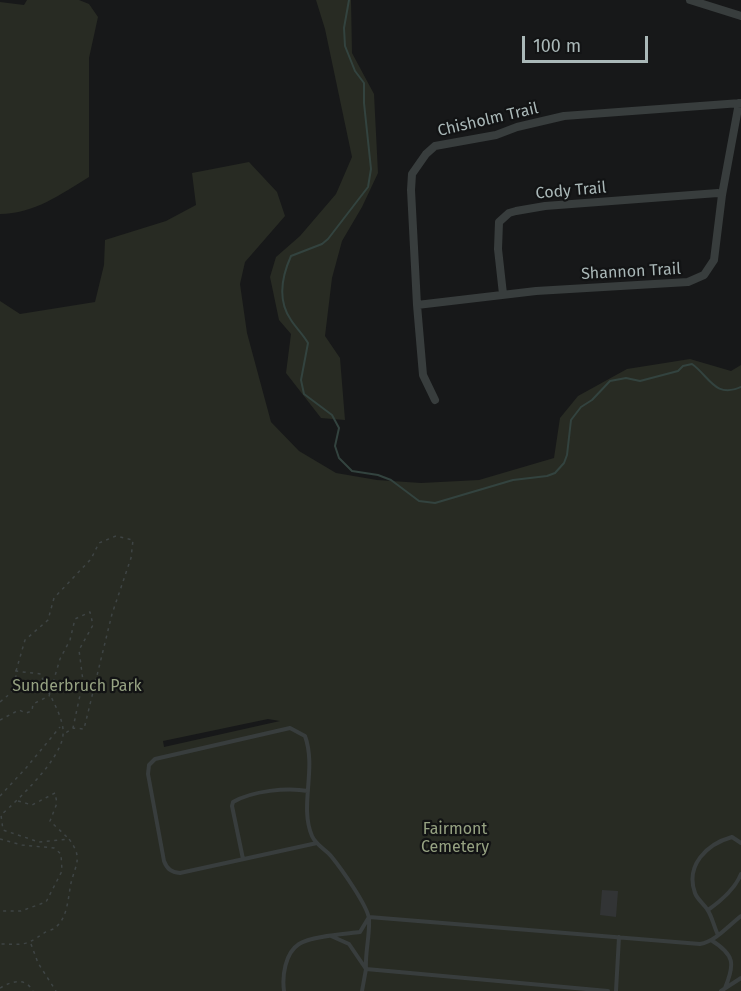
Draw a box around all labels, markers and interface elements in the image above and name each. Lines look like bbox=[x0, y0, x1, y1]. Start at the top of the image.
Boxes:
scale bar bbox=[525, 24, 651, 62]
text: 100 m bbox=[533, 35, 581, 57]
street label: Chisholm Trail bbox=[436, 99, 540, 141]
street label: Cody Trail bbox=[535, 178, 607, 204]
street label: Shannon Trail bbox=[581, 260, 681, 284]
park label: Sunderbruch Park bbox=[12, 677, 142, 697]
park label: Fairmont Cemetery bbox=[421, 820, 489, 858]

